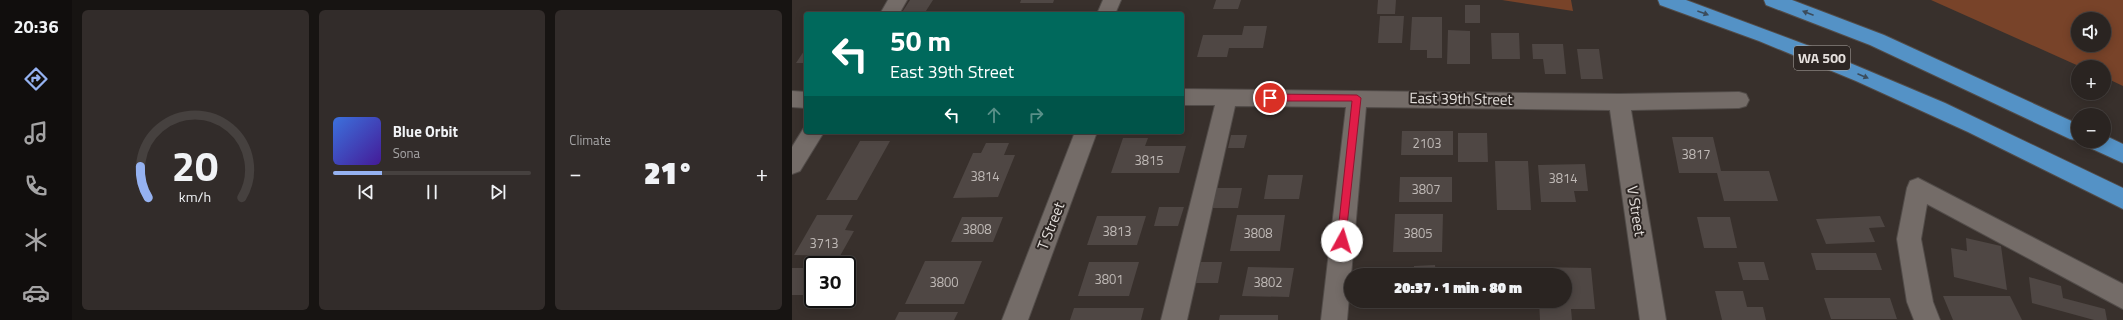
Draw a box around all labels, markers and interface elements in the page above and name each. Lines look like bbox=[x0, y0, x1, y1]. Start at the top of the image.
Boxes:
one-way arrow bbox=[1801, 10, 1813, 16]
one-way arrow bbox=[1698, 11, 1710, 17]
map controls bbox=[2071, 12, 2111, 148]
button: sound bbox=[2071, 12, 2111, 52]
text: 20:36 bbox=[14, 13, 58, 40]
text: 50 m bbox=[890, 19, 951, 62]
icon: left bbox=[824, 28, 876, 80]
road number: WA 500 bbox=[1794, 46, 1850, 70]
text: East 39th Street bbox=[890, 58, 1014, 85]
button: + bbox=[2071, 60, 2111, 100]
icon: directions bbox=[22, 65, 50, 93]
one-way arrow bbox=[1858, 73, 1869, 79]
pin bbox=[1253, 81, 1287, 115]
street label: East 39th Street bbox=[1409, 86, 1514, 111]
icon: arrive bbox=[1259, 87, 1281, 109]
icon: left bbox=[941, 104, 963, 126]
icon: ahead bbox=[983, 104, 1005, 126]
icon: right bbox=[1025, 104, 1047, 126]
button: − bbox=[2071, 108, 2111, 148]
icon: music bbox=[22, 119, 50, 147]
text: Blue Orbit bbox=[393, 120, 458, 143]
text: Climate bbox=[569, 130, 611, 150]
house number: 2103 bbox=[1412, 133, 1442, 153]
text: 20 bbox=[172, 134, 219, 197]
text: Sona bbox=[393, 143, 420, 163]
house number: 3817 bbox=[1681, 144, 1711, 164]
text: 21° bbox=[644, 150, 693, 196]
house number: 3815 bbox=[1134, 150, 1164, 170]
text: − bbox=[569, 156, 582, 190]
text: + bbox=[756, 156, 768, 190]
house number: 3814 bbox=[970, 166, 1000, 186]
house number: 3814 bbox=[1548, 168, 1578, 188]
icon: phone bbox=[22, 172, 50, 200]
house number: 3807 bbox=[1411, 179, 1441, 199]
icon: previous bbox=[355, 181, 377, 203]
icon: pause bbox=[421, 181, 443, 203]
icon: next bbox=[487, 181, 509, 203]
street label: V Street bbox=[1621, 184, 1652, 238]
text: km/h bbox=[179, 186, 212, 208]
street label: T Street bbox=[1031, 198, 1070, 253]
house number: 3808 bbox=[962, 219, 992, 239]
position arrow bbox=[1321, 220, 1363, 262]
house number: 3813 bbox=[1102, 221, 1132, 241]
house number: 3808 bbox=[1243, 223, 1273, 243]
house number: 3805 bbox=[1403, 223, 1433, 243]
icon: climate bbox=[22, 226, 50, 254]
house number: 3713 bbox=[809, 233, 839, 253]
speed limit sign: 30 bbox=[804, 256, 856, 308]
house number: 3801 bbox=[1094, 269, 1124, 289]
house number: 3800 bbox=[929, 272, 959, 292]
house number: 3802 bbox=[1253, 272, 1283, 292]
text: 20:37 · 1 min · 80 m bbox=[1394, 276, 1522, 299]
icon: car bbox=[22, 279, 50, 307]

